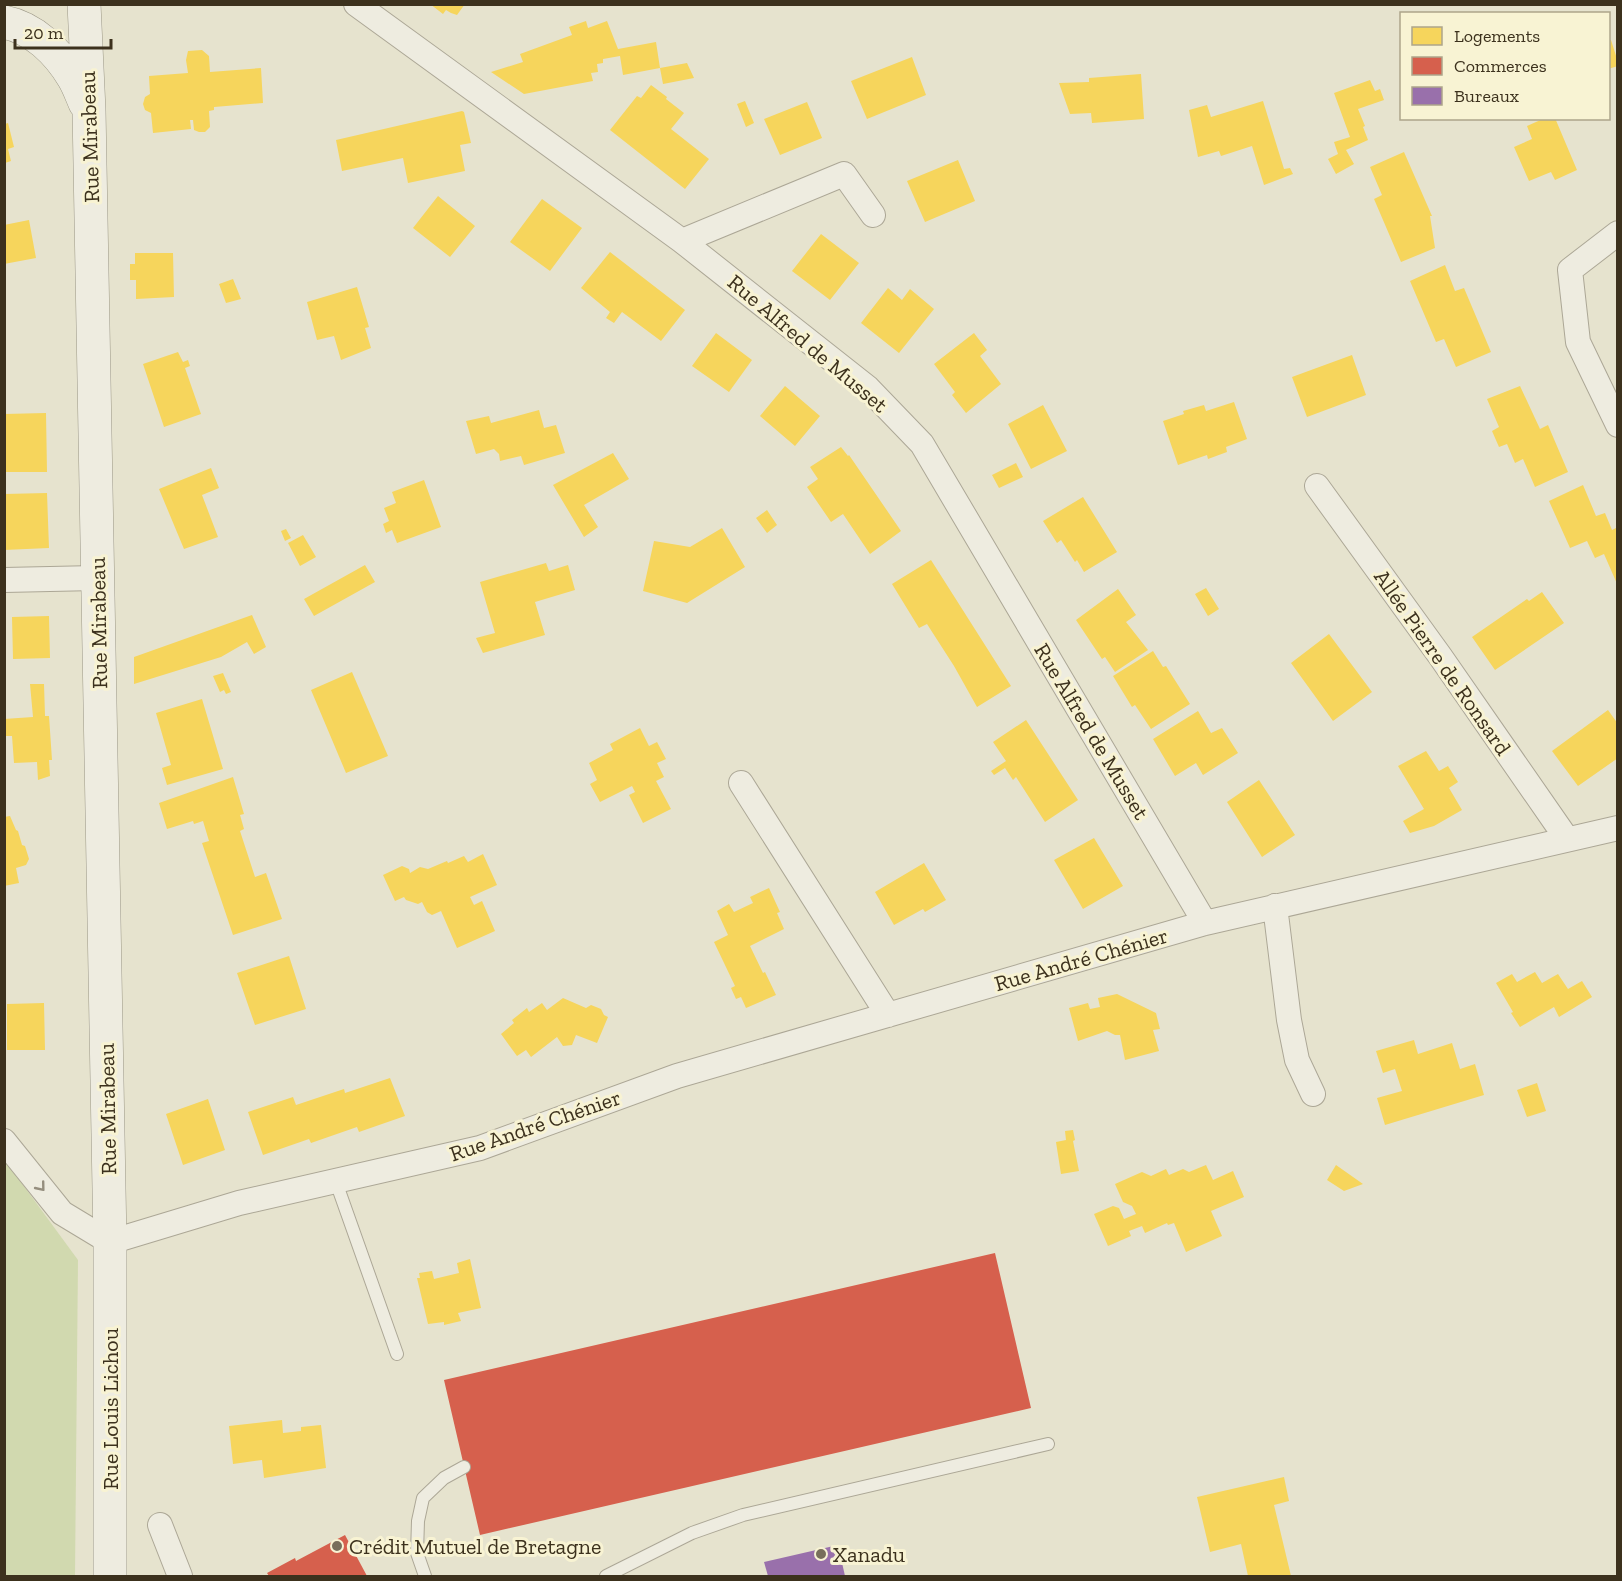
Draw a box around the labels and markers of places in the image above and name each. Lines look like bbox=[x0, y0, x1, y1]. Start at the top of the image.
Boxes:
place label: Crédit Mutuel de Bretagne bbox=[349, 1533, 601, 1560]
marker: Crédit Mutuel de Bretagne bbox=[330, 1539, 344, 1553]
place label: Xanadu bbox=[833, 1541, 906, 1568]
marker: Xanadu bbox=[814, 1547, 828, 1561]

